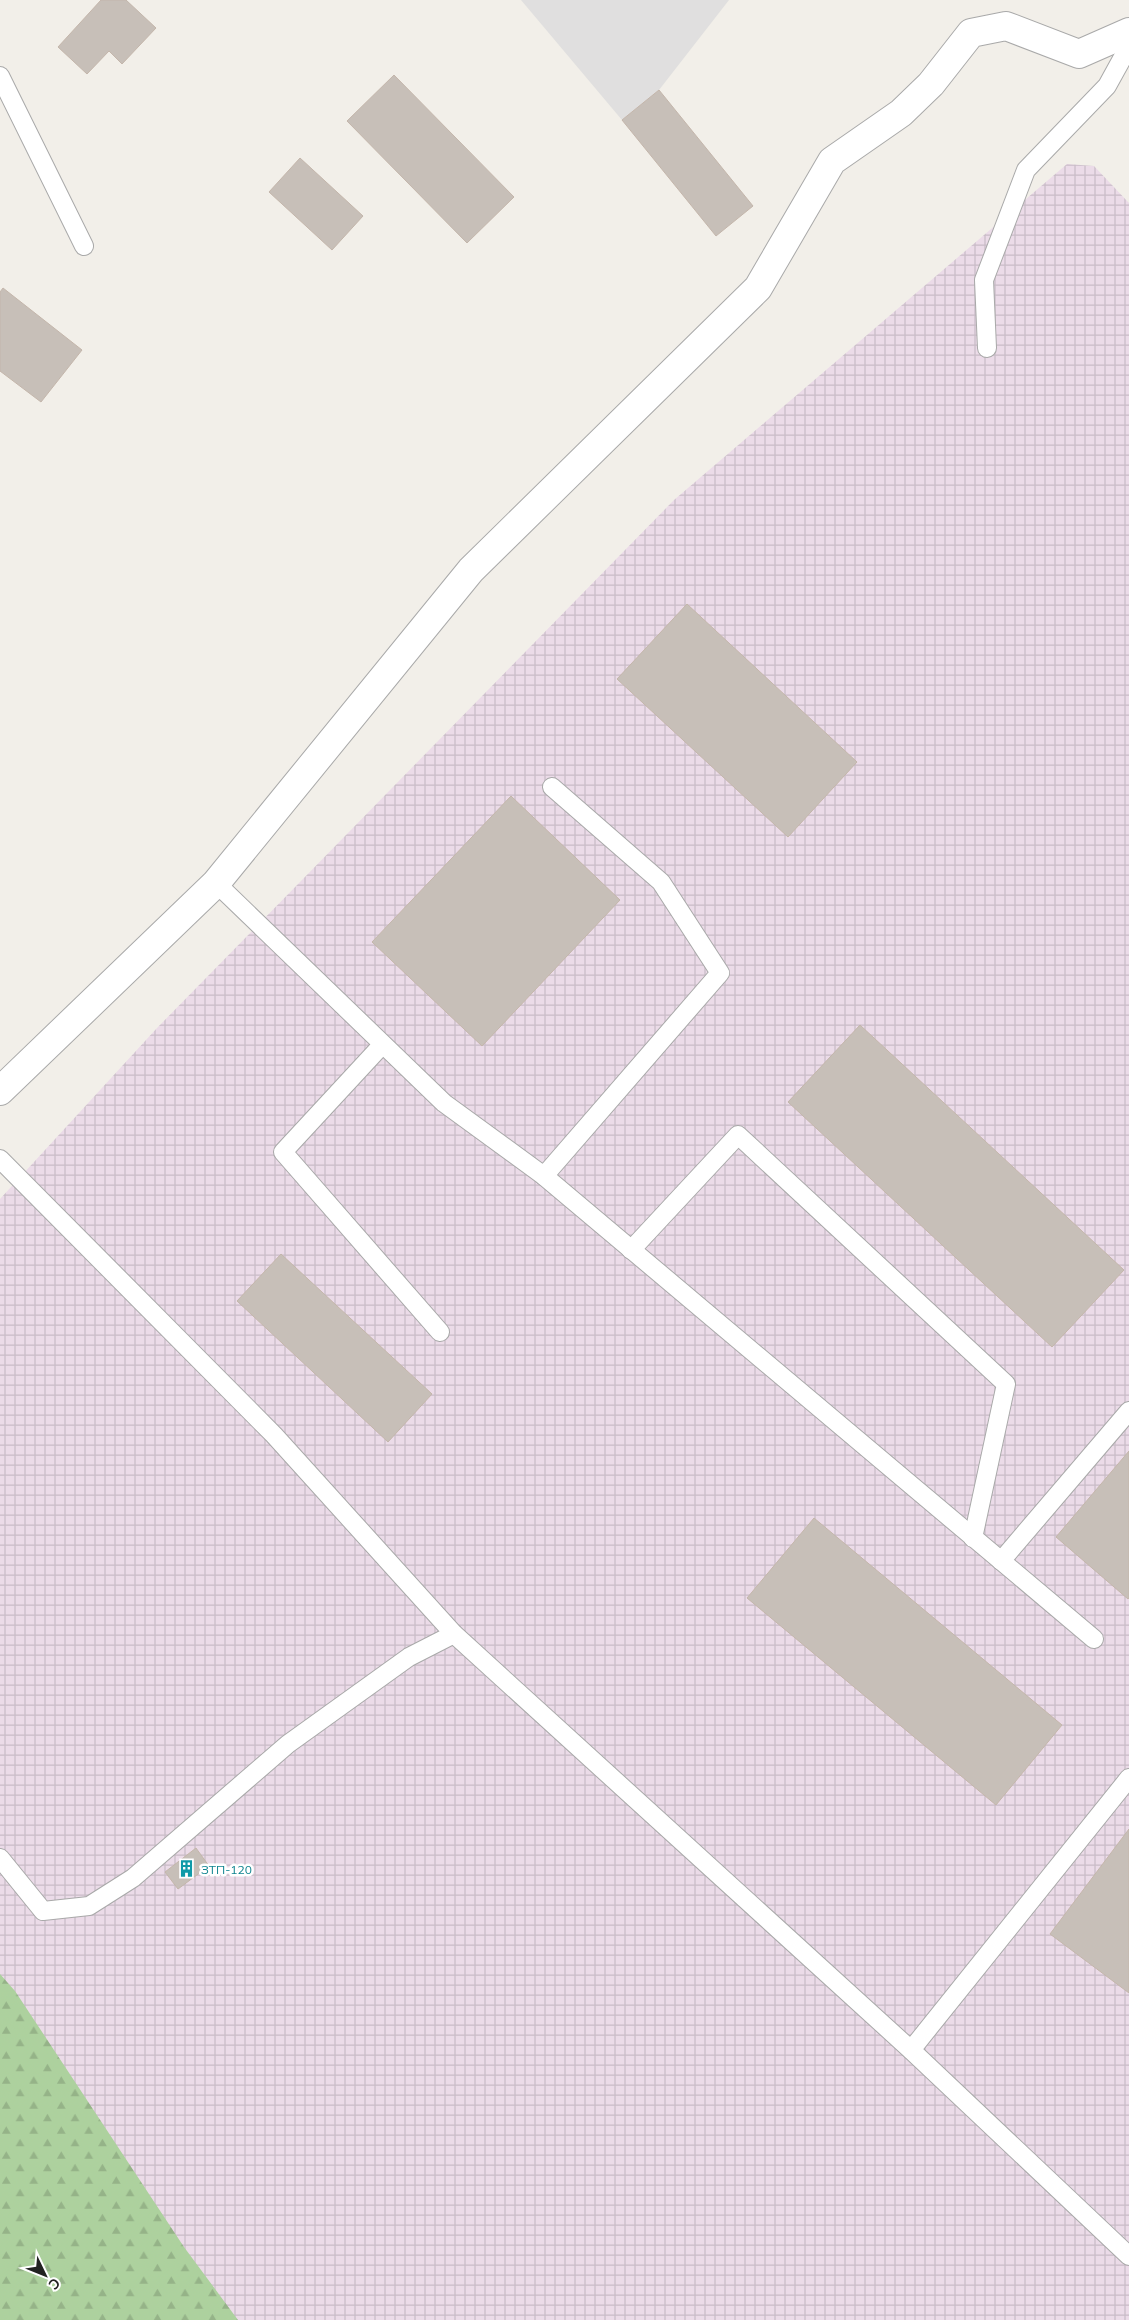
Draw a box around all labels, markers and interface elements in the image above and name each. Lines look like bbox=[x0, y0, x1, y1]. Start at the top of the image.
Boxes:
building icon: ЗТП-120 bbox=[177, 1859, 197, 1879]
place label: ЗТП-120 bbox=[201, 1862, 252, 1877]
north arrow bbox=[20, 2250, 70, 2300]
text: С bbox=[45, 2274, 64, 2294]

